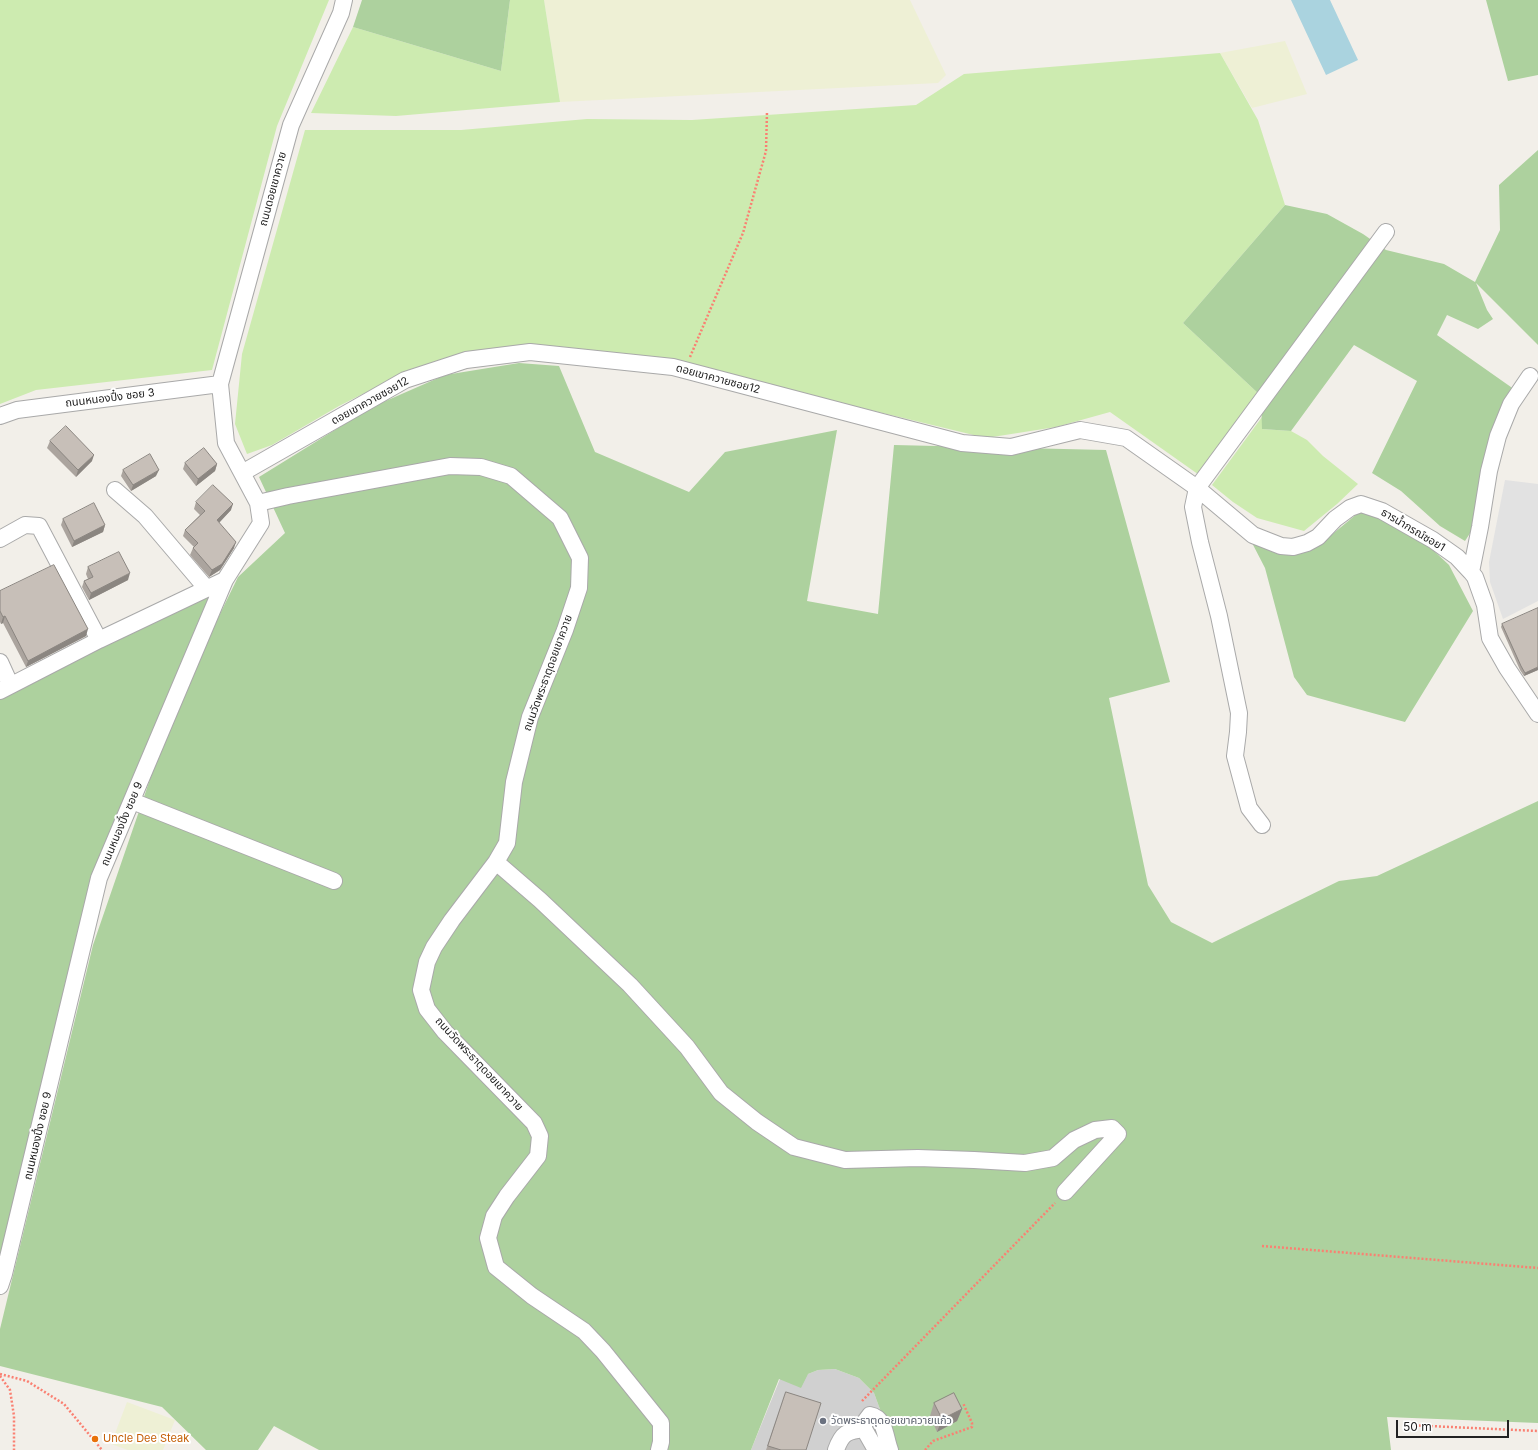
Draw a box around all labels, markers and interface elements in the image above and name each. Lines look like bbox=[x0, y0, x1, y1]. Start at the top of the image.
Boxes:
street label: ถนนดอยเขาควาย bbox=[257, 150, 289, 228]
street label: ดอยเขาควายซอย12 bbox=[674, 361, 762, 397]
street label: ดอยเขาควายซอย12 bbox=[329, 374, 411, 428]
street label: ถนนหนองปึ๋ง ซอย 3 bbox=[65, 386, 155, 410]
street label: ธารน้ำกรณ์ซอย1 bbox=[1379, 506, 1447, 554]
street label: ถนนวัดพระธาตุดอยเขาควาย bbox=[521, 613, 575, 733]
street label: ถนนหนองปึ๋ง ซอย 9 bbox=[98, 780, 146, 868]
street label: ถนนวัดพระธาตุดอยเขาควาย bbox=[432, 1015, 526, 1113]
street label: ถนนหนองปึ๋ง ซอย 9 bbox=[21, 1091, 55, 1181]
scale bar bbox=[1398, 1412, 1511, 1438]
place label: วัดพระธาตุดอยเขาควายแก้ว bbox=[831, 1414, 952, 1428]
marker: วัดพระธาตุดอยเขาควายแก้ว bbox=[818, 1416, 828, 1426]
text: 50 m bbox=[1403, 1419, 1432, 1434]
place label: Uncle Dee Steak bbox=[103, 1432, 189, 1446]
marker: Uncle Dee Steak bbox=[90, 1434, 100, 1444]

